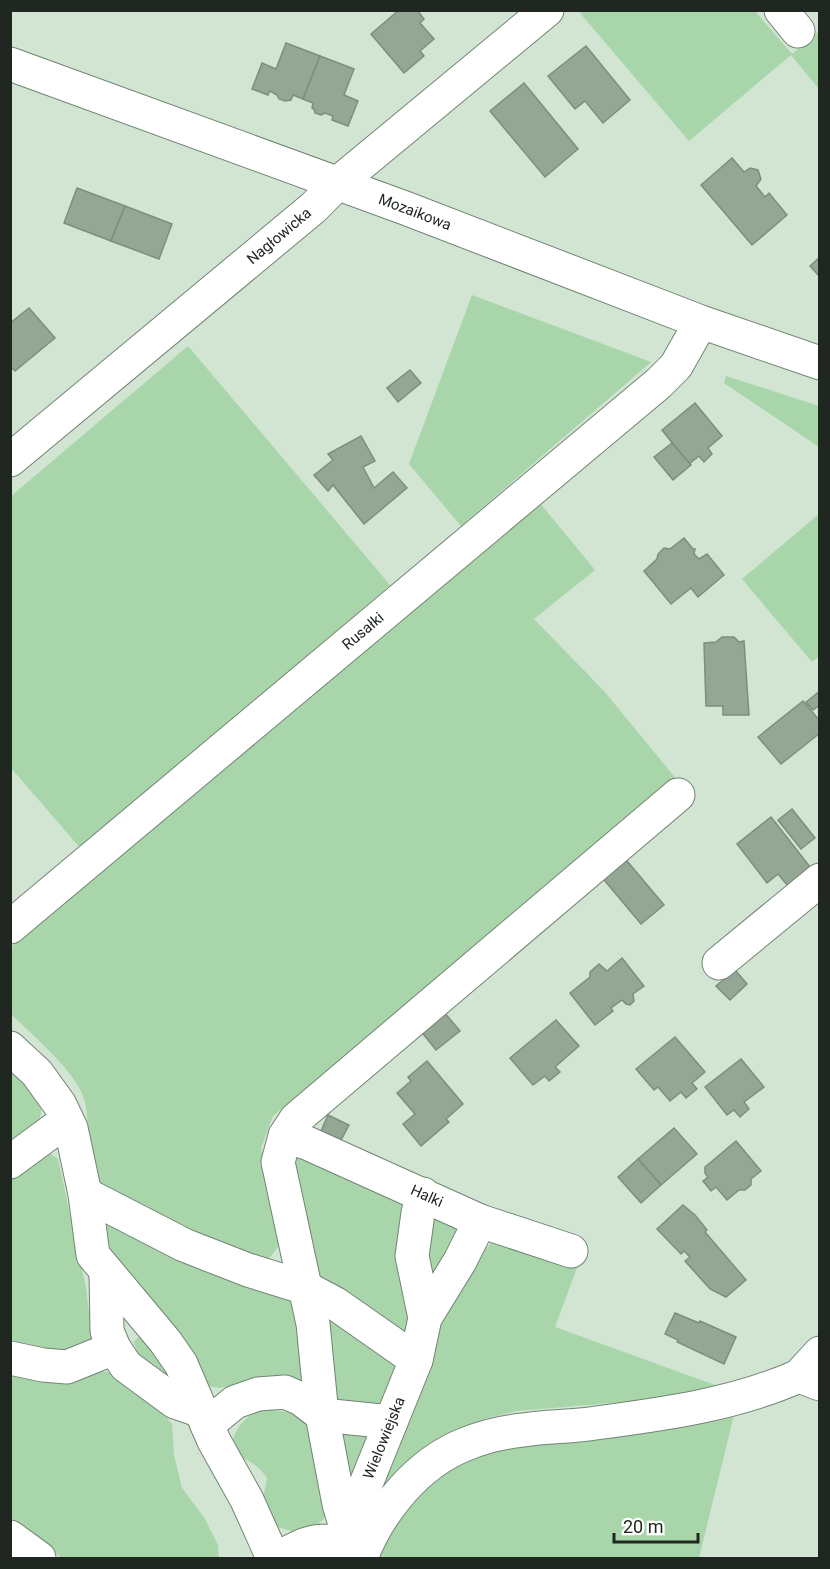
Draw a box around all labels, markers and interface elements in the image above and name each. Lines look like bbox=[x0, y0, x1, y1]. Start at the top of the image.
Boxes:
street label: Mozaikowa bbox=[376, 190, 454, 234]
street label: Nagłowicka bbox=[243, 204, 315, 268]
street label: Rusałki bbox=[339, 608, 387, 654]
street label: Halki bbox=[408, 1181, 446, 1211]
street label: Wielowiejska bbox=[359, 1394, 409, 1482]
scale bar bbox=[614, 1506, 698, 1544]
text: 20 m bbox=[623, 1516, 663, 1537]

